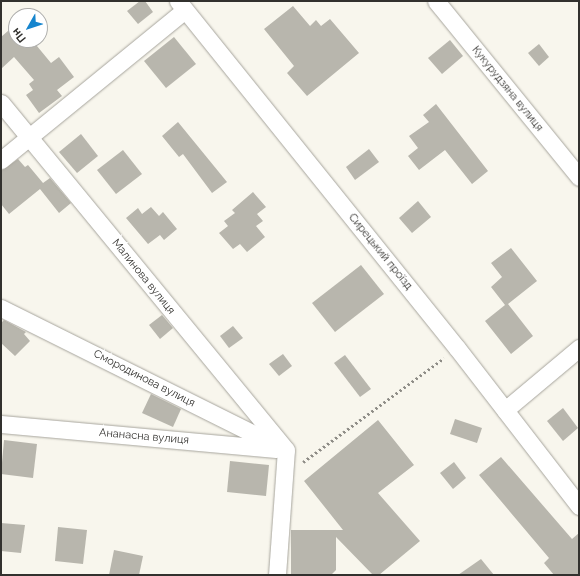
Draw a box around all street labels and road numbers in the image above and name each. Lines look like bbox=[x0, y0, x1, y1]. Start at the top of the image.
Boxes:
street label: Кукурудзяна вулиця bbox=[469, 44, 545, 134]
street label: Сирецький проїзд bbox=[345, 211, 415, 293]
street label: Малинова вулиця bbox=[109, 237, 177, 317]
street label: Смородинова вулиця bbox=[91, 348, 197, 410]
street label: Ананасна вулиця bbox=[98, 426, 190, 448]

